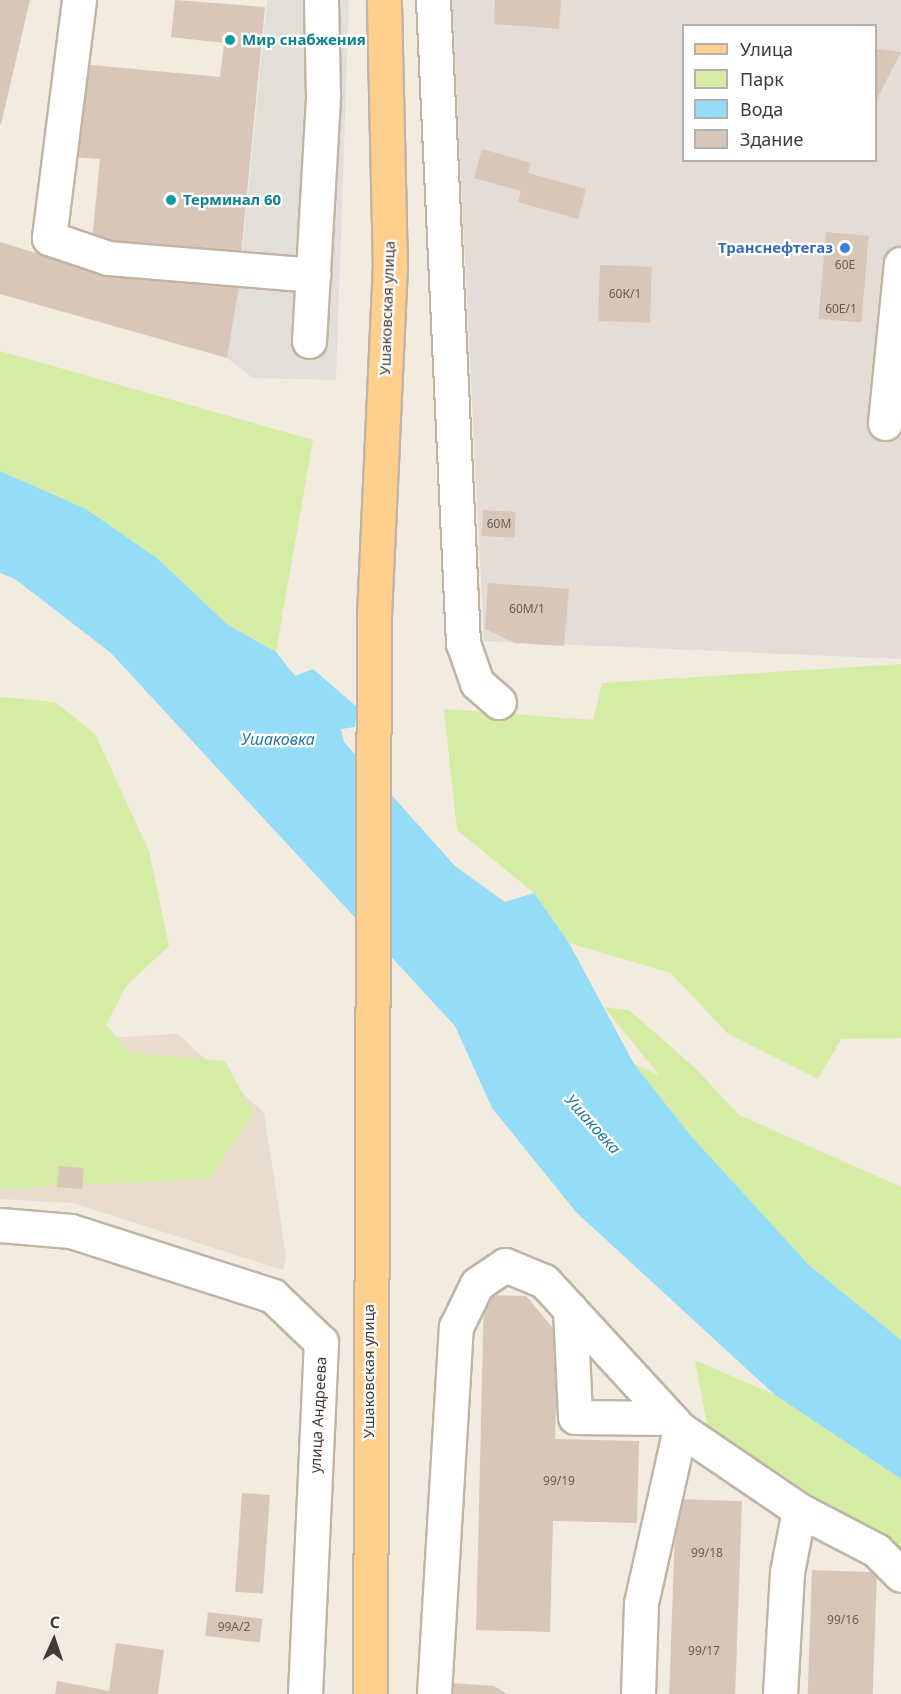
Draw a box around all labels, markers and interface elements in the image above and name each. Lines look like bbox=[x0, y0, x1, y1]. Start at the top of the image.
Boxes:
legend bbox=[682, 24, 877, 162]
place label: Мир снабжения bbox=[242, 31, 366, 49]
marker: Мир снабжения bbox=[223, 33, 237, 47]
text: Улица bbox=[740, 37, 793, 61]
text: Парк bbox=[740, 67, 784, 91]
text: Вода bbox=[740, 97, 783, 121]
text: Здание bbox=[740, 127, 803, 151]
place label: Терминал 60 bbox=[183, 191, 281, 209]
marker: Терминал 60 bbox=[164, 193, 178, 207]
place label: Транснефтегаз bbox=[718, 239, 833, 257]
street label: Ушаковская улица bbox=[376, 241, 398, 375]
marker: Транснефтегаз bbox=[838, 241, 852, 255]
house number: 60Е bbox=[835, 258, 855, 272]
house number: 60К/1 bbox=[609, 287, 641, 301]
house number: 60Е/1 bbox=[825, 302, 857, 316]
house number: 60М bbox=[487, 517, 511, 531]
house number: 60М/1 bbox=[509, 602, 545, 616]
water label: Ушаковка bbox=[241, 729, 315, 749]
water label: Ушаковка bbox=[561, 1090, 625, 1158]
street label: Ушаковская улица bbox=[360, 1304, 378, 1438]
street label: улица Андреева bbox=[306, 1356, 330, 1474]
house number: 99/19 bbox=[543, 1474, 575, 1488]
house number: 99/18 bbox=[691, 1546, 723, 1560]
north arrow bbox=[24, 1610, 84, 1670]
text: С bbox=[49, 1611, 61, 1633]
house number: 99/16 bbox=[827, 1613, 859, 1627]
house number: 99А/2 bbox=[218, 1620, 250, 1634]
house number: 99/17 bbox=[688, 1644, 720, 1658]

